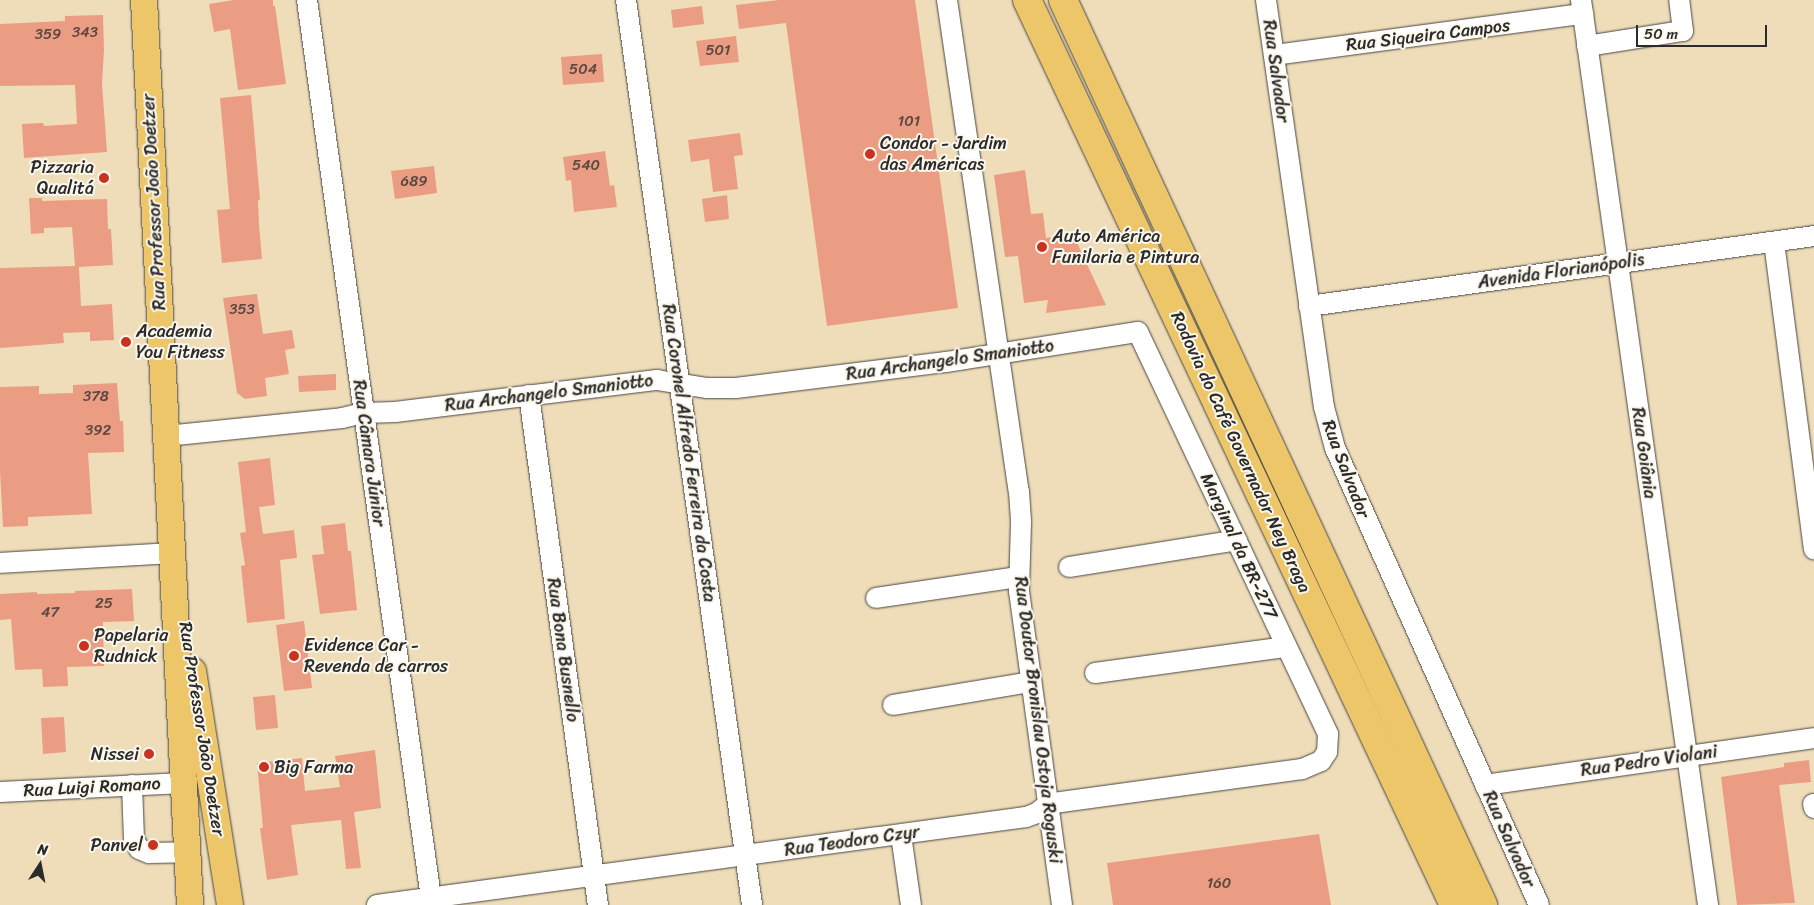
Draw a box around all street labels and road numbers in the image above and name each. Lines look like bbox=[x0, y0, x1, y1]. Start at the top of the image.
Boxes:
street label: Rua Siqueira Campos bbox=[1345, 14, 1511, 56]
street label: Rua Salvador bbox=[1258, 19, 1294, 123]
street label: Rua Professor João Doetzer bbox=[138, 93, 170, 311]
street label: Avenida Florianópolis bbox=[1476, 249, 1646, 293]
street label: Rua Coronel Alfredo Ferreira da Costa bbox=[657, 302, 721, 604]
street label: Rodovia do Café Governador Ney Braga bbox=[1166, 308, 1316, 596]
street label: Rua Archangelo Smaniotto bbox=[845, 335, 1055, 385]
street label: Rua Archangelo Smaniotto bbox=[444, 370, 654, 416]
street label: Rua Câmara Júnior bbox=[348, 378, 390, 528]
street label: Rua Goiânia bbox=[1627, 406, 1661, 500]
street label: Rua Salvador bbox=[1317, 417, 1375, 521]
street label: Marginal da BR-277 bbox=[1196, 470, 1282, 622]
street label: Rua Doutor Bronislau Ostoja Roguski bbox=[1010, 575, 1066, 865]
street label: Rua Bona Busnello bbox=[542, 576, 584, 724]
street label: Rua Professor João Doetzer bbox=[174, 620, 230, 838]
street label: Rua Pedro Violani bbox=[1579, 741, 1719, 781]
street label: Rua Luigi Romano bbox=[23, 773, 161, 801]
street label: Rua Salvador bbox=[1478, 788, 1540, 890]
street label: Rua Teodoro Czyr bbox=[783, 821, 921, 861]

